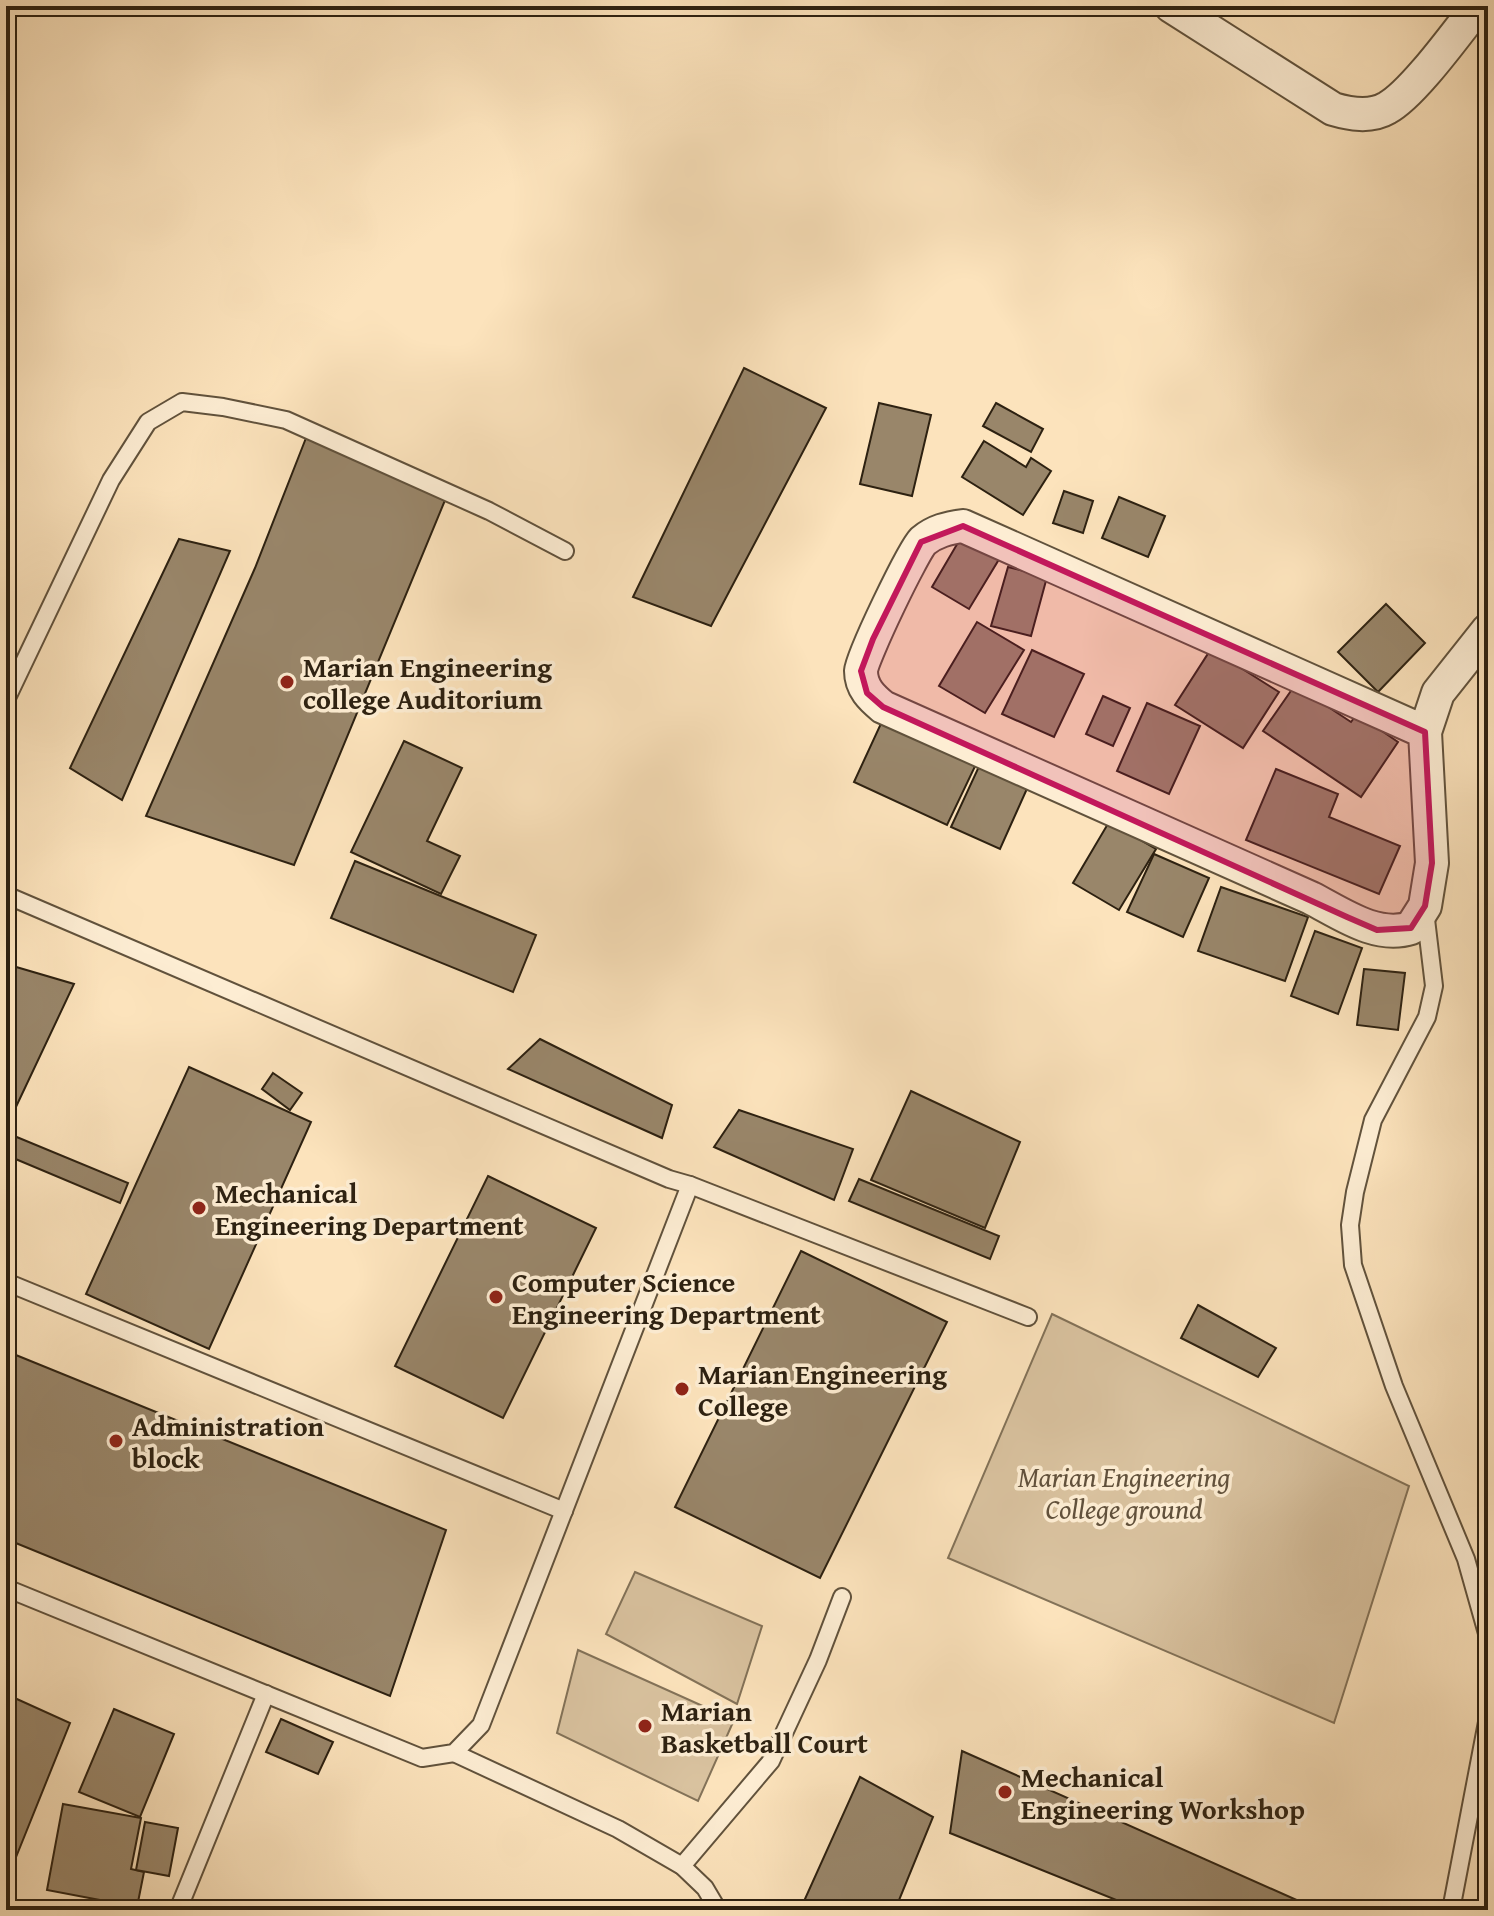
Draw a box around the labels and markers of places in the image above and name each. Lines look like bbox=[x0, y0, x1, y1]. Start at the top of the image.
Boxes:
place label: Marian Engineering college Auditorium bbox=[303, 646, 552, 719]
marker: Marian Engineering college Auditorium bbox=[278, 673, 296, 691]
place label: Mechanical Engineering Department bbox=[215, 1172, 524, 1245]
marker: Mechanical Engineering Department bbox=[190, 1199, 208, 1217]
place label: Computer Science Engineering Department bbox=[512, 1261, 821, 1334]
marker: Computer Science Engineering Department bbox=[487, 1288, 505, 1306]
place label: Marian Engineering College bbox=[698, 1353, 947, 1426]
marker: Marian Engineering College bbox=[673, 1380, 691, 1398]
place label: Administration block bbox=[132, 1405, 325, 1478]
marker: Administration block bbox=[107, 1432, 125, 1450]
place label: Marian Basketball Court bbox=[661, 1690, 868, 1763]
marker: Marian Basketball Court bbox=[636, 1717, 654, 1735]
place label: Mechanical Engineering Workshop bbox=[1021, 1756, 1305, 1829]
marker: Mechanical Engineering Workshop bbox=[996, 1783, 1014, 1801]

